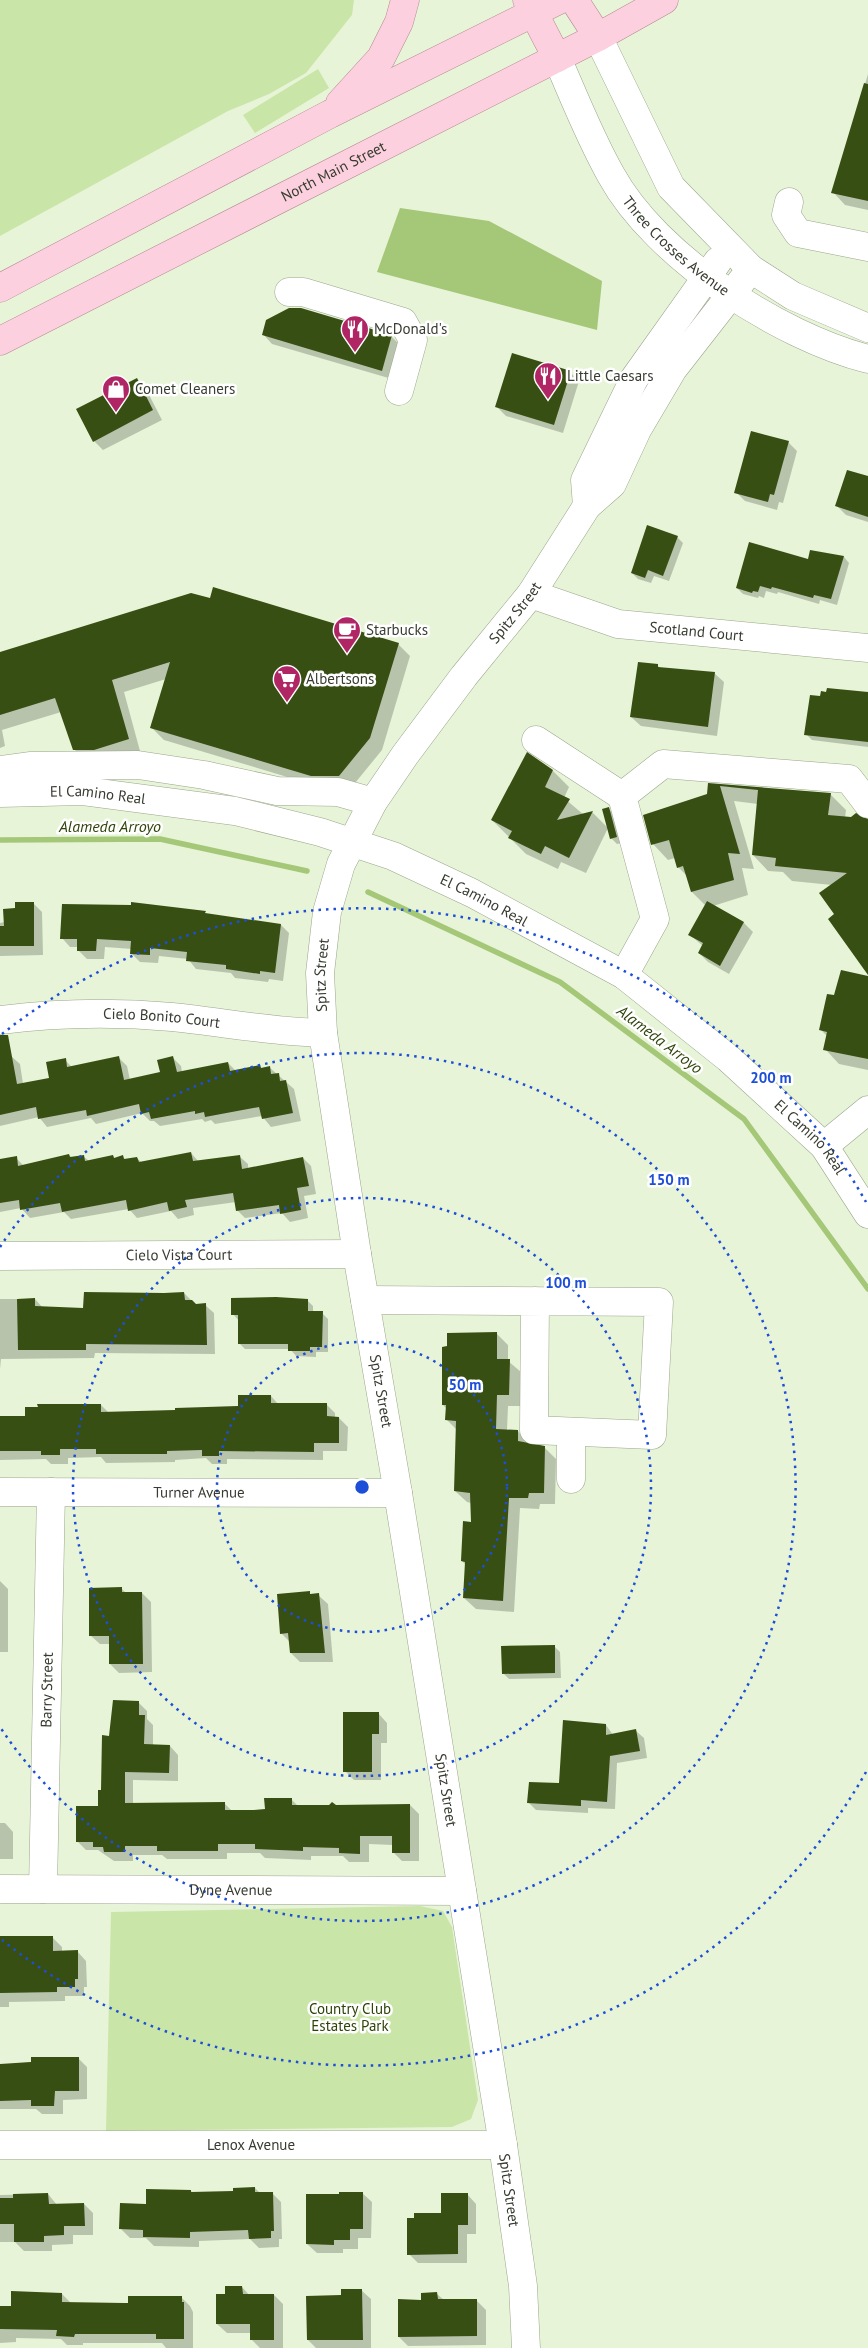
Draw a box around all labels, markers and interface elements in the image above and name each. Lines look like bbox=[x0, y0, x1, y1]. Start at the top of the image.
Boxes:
street label: North Main Street bbox=[278, 137, 389, 206]
street label: Three Crosses Avenue bbox=[618, 192, 733, 300]
restaurant icon: McDonald's bbox=[340, 314, 370, 353]
place label: McDonald's bbox=[374, 319, 447, 338]
restaurant icon: Little Caesars bbox=[533, 361, 563, 400]
place label: Little Caesars bbox=[567, 366, 654, 385]
shop icon: Comet Cleaners bbox=[101, 374, 131, 413]
place label: Comet Cleaners bbox=[135, 379, 235, 398]
street label: Spitz Street bbox=[484, 578, 545, 647]
cafe icon: Starbucks bbox=[332, 615, 362, 654]
street label: Scotland Court bbox=[649, 617, 745, 645]
place label: Starbucks bbox=[366, 620, 428, 639]
supermarket icon: Albertsons bbox=[272, 664, 302, 703]
place label: Albertsons bbox=[306, 669, 374, 688]
street label: El Camino Real bbox=[50, 781, 148, 808]
water label: Alameda Arroyo bbox=[58, 816, 161, 836]
street label: El Camino Real bbox=[437, 869, 532, 931]
street label: Spitz Street bbox=[310, 937, 333, 1012]
water label: Alameda Arroyo bbox=[612, 1000, 707, 1078]
street label: Cielo Bonito Court bbox=[103, 1004, 221, 1032]
text: 200 m bbox=[750, 1068, 792, 1087]
street label: El Camino Real bbox=[771, 1095, 850, 1178]
text: 150 m bbox=[648, 1170, 690, 1189]
street label: Cielo Vista Court bbox=[126, 1245, 232, 1264]
text: 100 m bbox=[545, 1273, 587, 1292]
street label: Spitz Street bbox=[366, 1353, 397, 1429]
text: 50 m bbox=[449, 1375, 481, 1394]
centre of rings bbox=[353, 1478, 371, 1496]
street label: Turner Avenue bbox=[153, 1482, 245, 1502]
street label: Barry Street bbox=[36, 1652, 57, 1728]
street label: Spitz Street bbox=[431, 1752, 462, 1828]
street label: Dyne Avenue bbox=[190, 1880, 272, 1899]
park label: Country Club Estates Park bbox=[309, 1999, 391, 2035]
street label: Lenox Avenue bbox=[207, 2135, 295, 2154]
street label: Spitz Street bbox=[495, 2152, 524, 2228]

